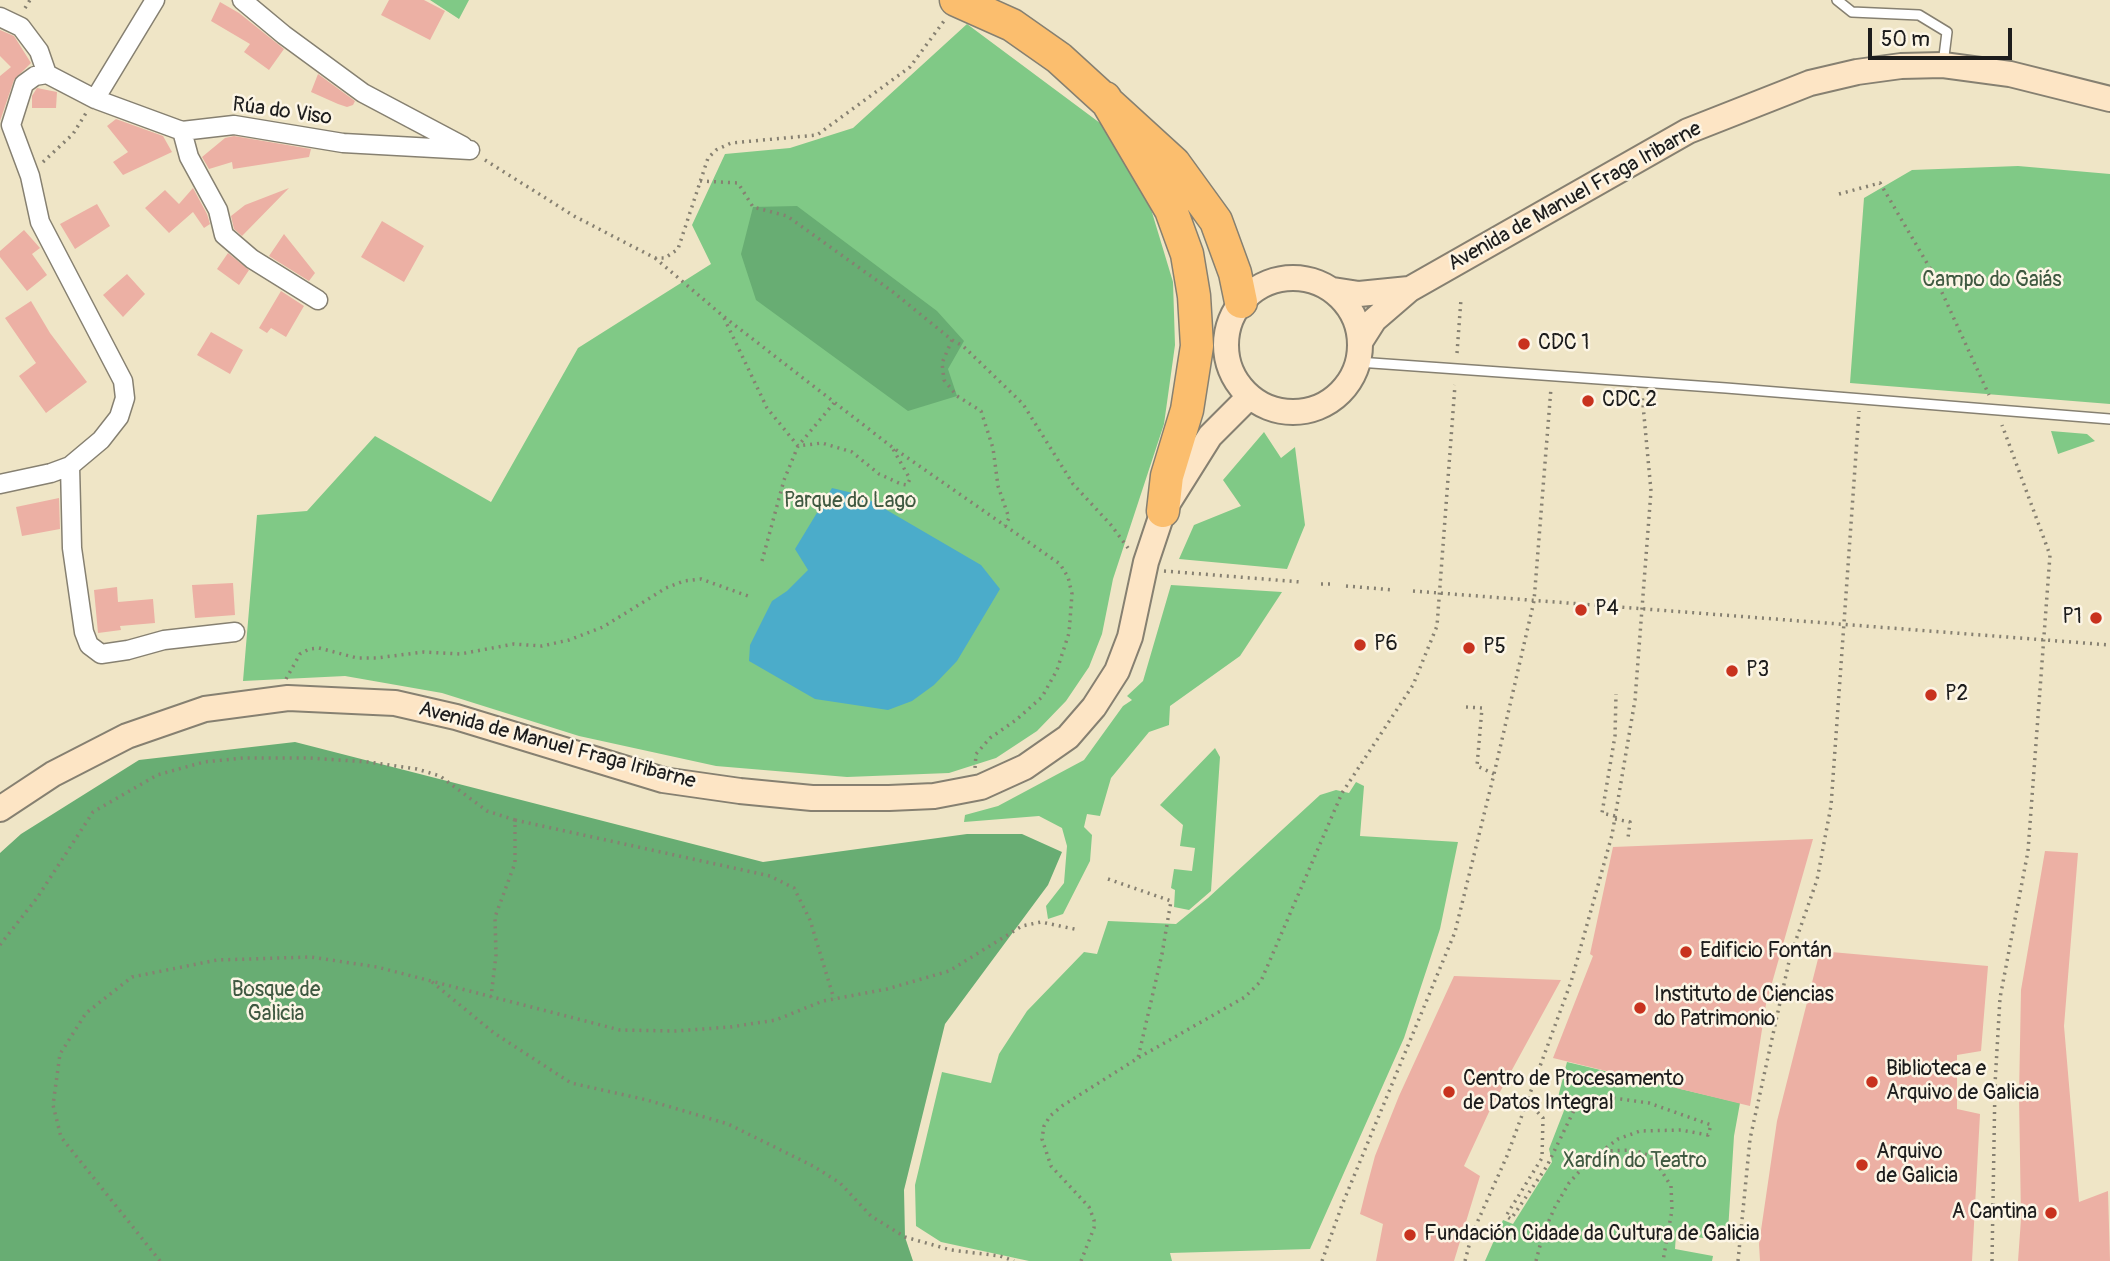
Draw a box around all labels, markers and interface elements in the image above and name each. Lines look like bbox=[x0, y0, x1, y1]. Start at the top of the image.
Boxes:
scale bar bbox=[1872, 14, 2016, 58]
text: 50 m bbox=[1881, 26, 1930, 53]
street label: Rúa do Viso bbox=[231, 93, 333, 131]
street label: Avenida de Manuel Fraga Iribarne bbox=[1444, 117, 1706, 277]
park label: Campo do Gaiás bbox=[1922, 268, 2062, 294]
place label: CDC 1 bbox=[1538, 331, 1590, 357]
marker: CDC 1 bbox=[1516, 336, 1532, 352]
place label: CDC 2 bbox=[1602, 388, 1657, 414]
marker: CDC 2 bbox=[1580, 393, 1596, 409]
park label: Parque do Lago bbox=[784, 489, 916, 515]
place label: P4 bbox=[1595, 597, 1619, 623]
marker: P4 bbox=[1573, 602, 1589, 618]
place label: P1 bbox=[2062, 605, 2082, 631]
marker: P1 bbox=[2088, 610, 2104, 626]
place label: P6 bbox=[1374, 632, 1398, 658]
place label: P5 bbox=[1483, 635, 1506, 661]
marker: P6 bbox=[1352, 637, 1368, 653]
marker: P5 bbox=[1461, 640, 1477, 656]
place label: P3 bbox=[1746, 658, 1769, 684]
marker: P3 bbox=[1724, 663, 1740, 679]
place label: P2 bbox=[1945, 682, 1968, 708]
marker: P2 bbox=[1923, 687, 1939, 703]
street label: Avenida de Manuel Fraga Iribarne bbox=[416, 697, 698, 795]
place label: Edificio Fontán bbox=[1700, 939, 1832, 965]
marker: Edificio Fontán bbox=[1678, 944, 1694, 960]
park label: Bosque de Galicia bbox=[232, 978, 320, 1028]
place label: Instituto de Ciencias do Patrimonio bbox=[1654, 983, 1834, 1033]
marker: Instituto de Ciencias do Patrimonio bbox=[1632, 1000, 1648, 1016]
place label: Biblioteca e Arquivo de Galicia bbox=[1886, 1057, 2039, 1107]
place label: Centro de Procesamento de Datos Integral bbox=[1463, 1067, 1684, 1117]
marker: Biblioteca e Arquivo de Galicia bbox=[1864, 1074, 1880, 1090]
marker: Centro de Procesamento de Datos Integral bbox=[1441, 1084, 1457, 1100]
place label: Arquivo de Galicia bbox=[1876, 1140, 1958, 1190]
park label: Xardín do Teatro bbox=[1563, 1149, 1707, 1175]
marker: Arquivo de Galicia bbox=[1854, 1157, 1870, 1173]
place label: A Cantina bbox=[1951, 1200, 2037, 1226]
marker: A Cantina bbox=[2043, 1205, 2059, 1221]
place label: Fundación Cidade da Cultura de Galicia bbox=[1424, 1222, 1760, 1248]
marker: Fundación Cidade da Cultura de Galicia bbox=[1402, 1227, 1418, 1243]

